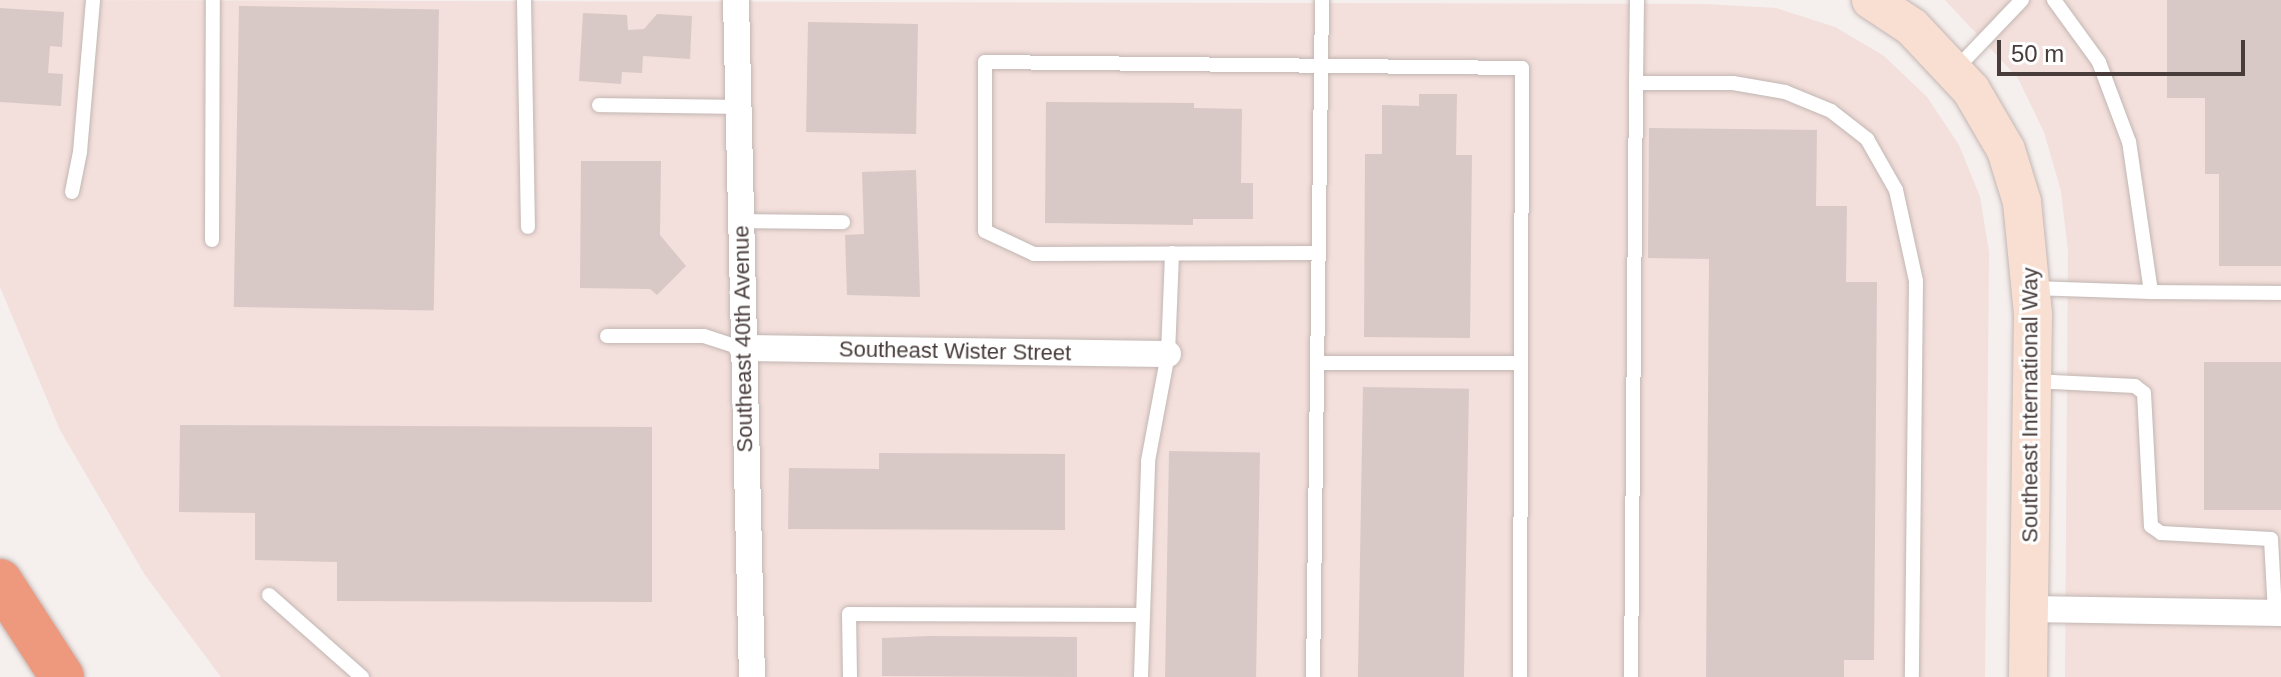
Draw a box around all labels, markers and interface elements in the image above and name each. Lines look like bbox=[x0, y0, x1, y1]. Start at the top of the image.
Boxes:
scale bar bbox=[2001, 24, 2249, 74]
text: 50 m bbox=[2011, 40, 2064, 67]
street label: Southeast 40th Avenue bbox=[728, 225, 758, 453]
street label: Southeast International Way bbox=[2017, 267, 2043, 543]
street label: Southeast Wister Street bbox=[839, 336, 1071, 366]

